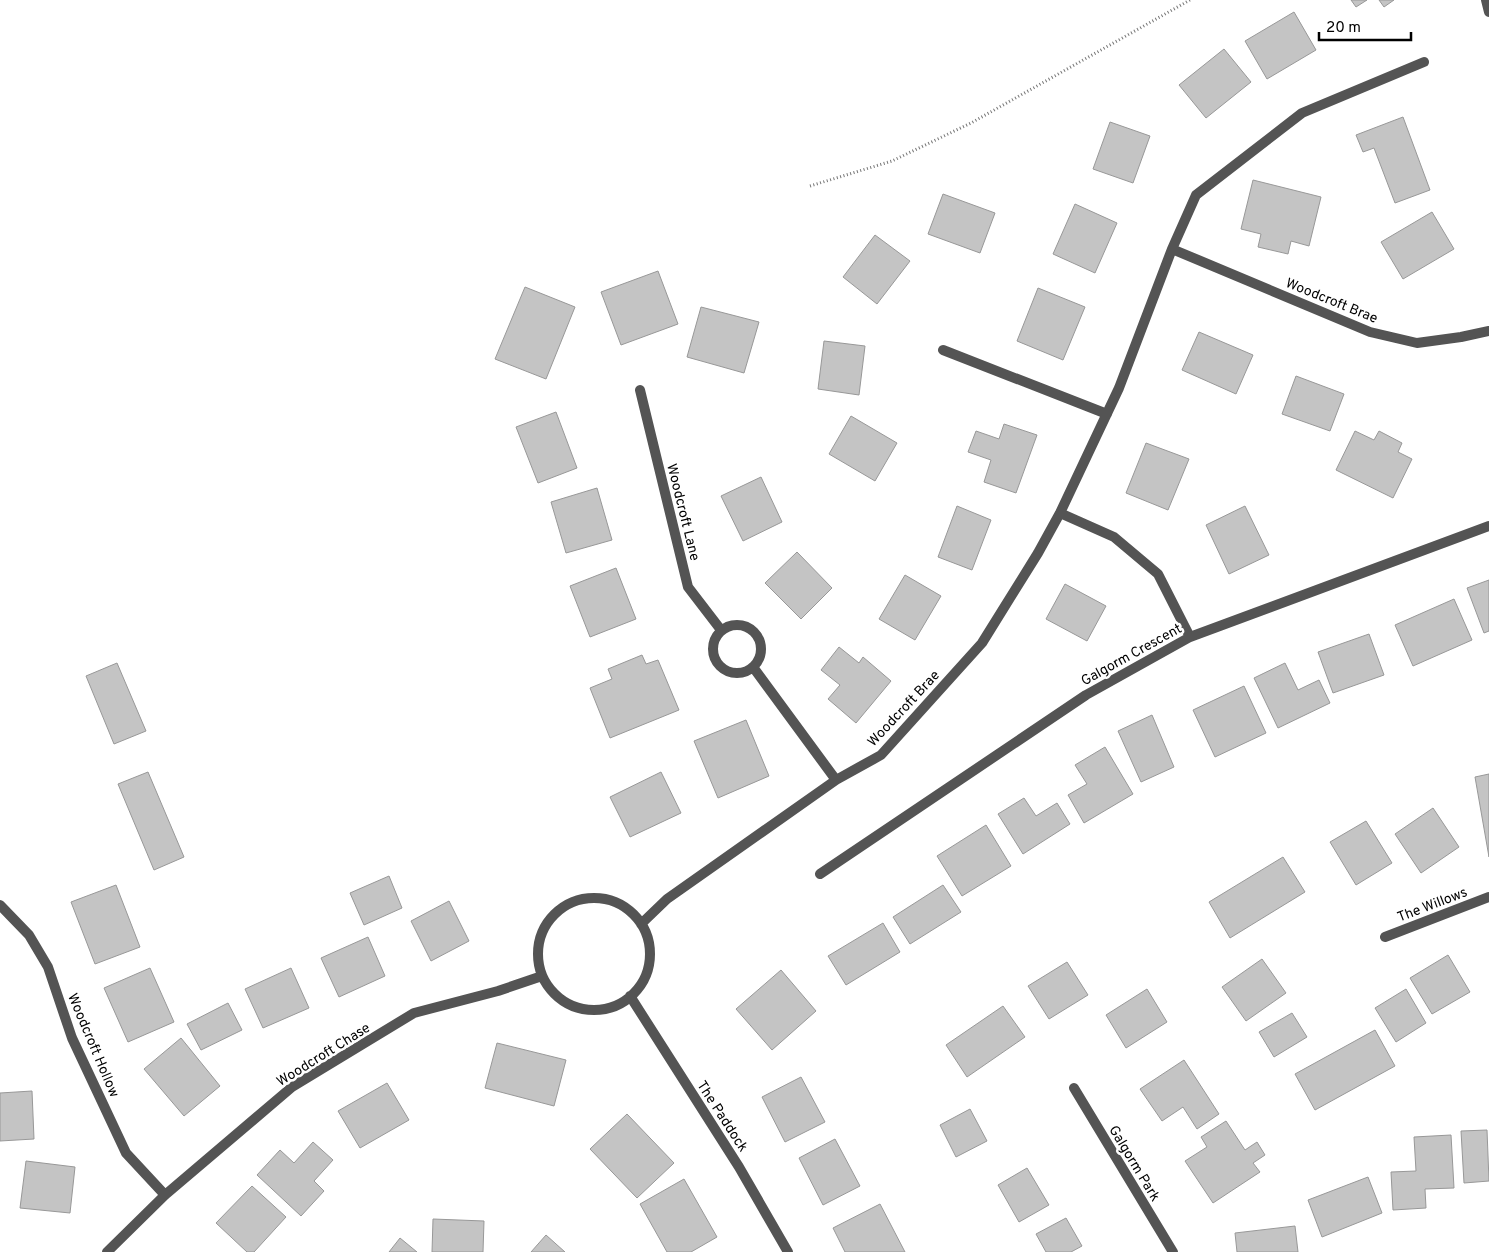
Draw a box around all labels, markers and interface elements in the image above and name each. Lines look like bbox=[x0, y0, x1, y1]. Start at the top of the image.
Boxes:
scale bar bbox=[1319, 10, 1412, 42]
text: 20 m bbox=[1326, 19, 1361, 38]
street label: Woodcroft Brae bbox=[1283, 275, 1380, 328]
street label: Woodcroft Lane bbox=[662, 462, 703, 563]
street label: Galgorm Crescent bbox=[1078, 621, 1185, 690]
street label: Woodcroft Brae bbox=[864, 667, 944, 751]
street label: The Willows bbox=[1395, 884, 1470, 927]
street label: Woodcroft Hollow bbox=[63, 991, 122, 1100]
street label: Woodcroft Chase bbox=[274, 1020, 374, 1091]
street label: The Paddock bbox=[692, 1078, 751, 1156]
street label: Galgorm Park bbox=[1104, 1123, 1163, 1205]

